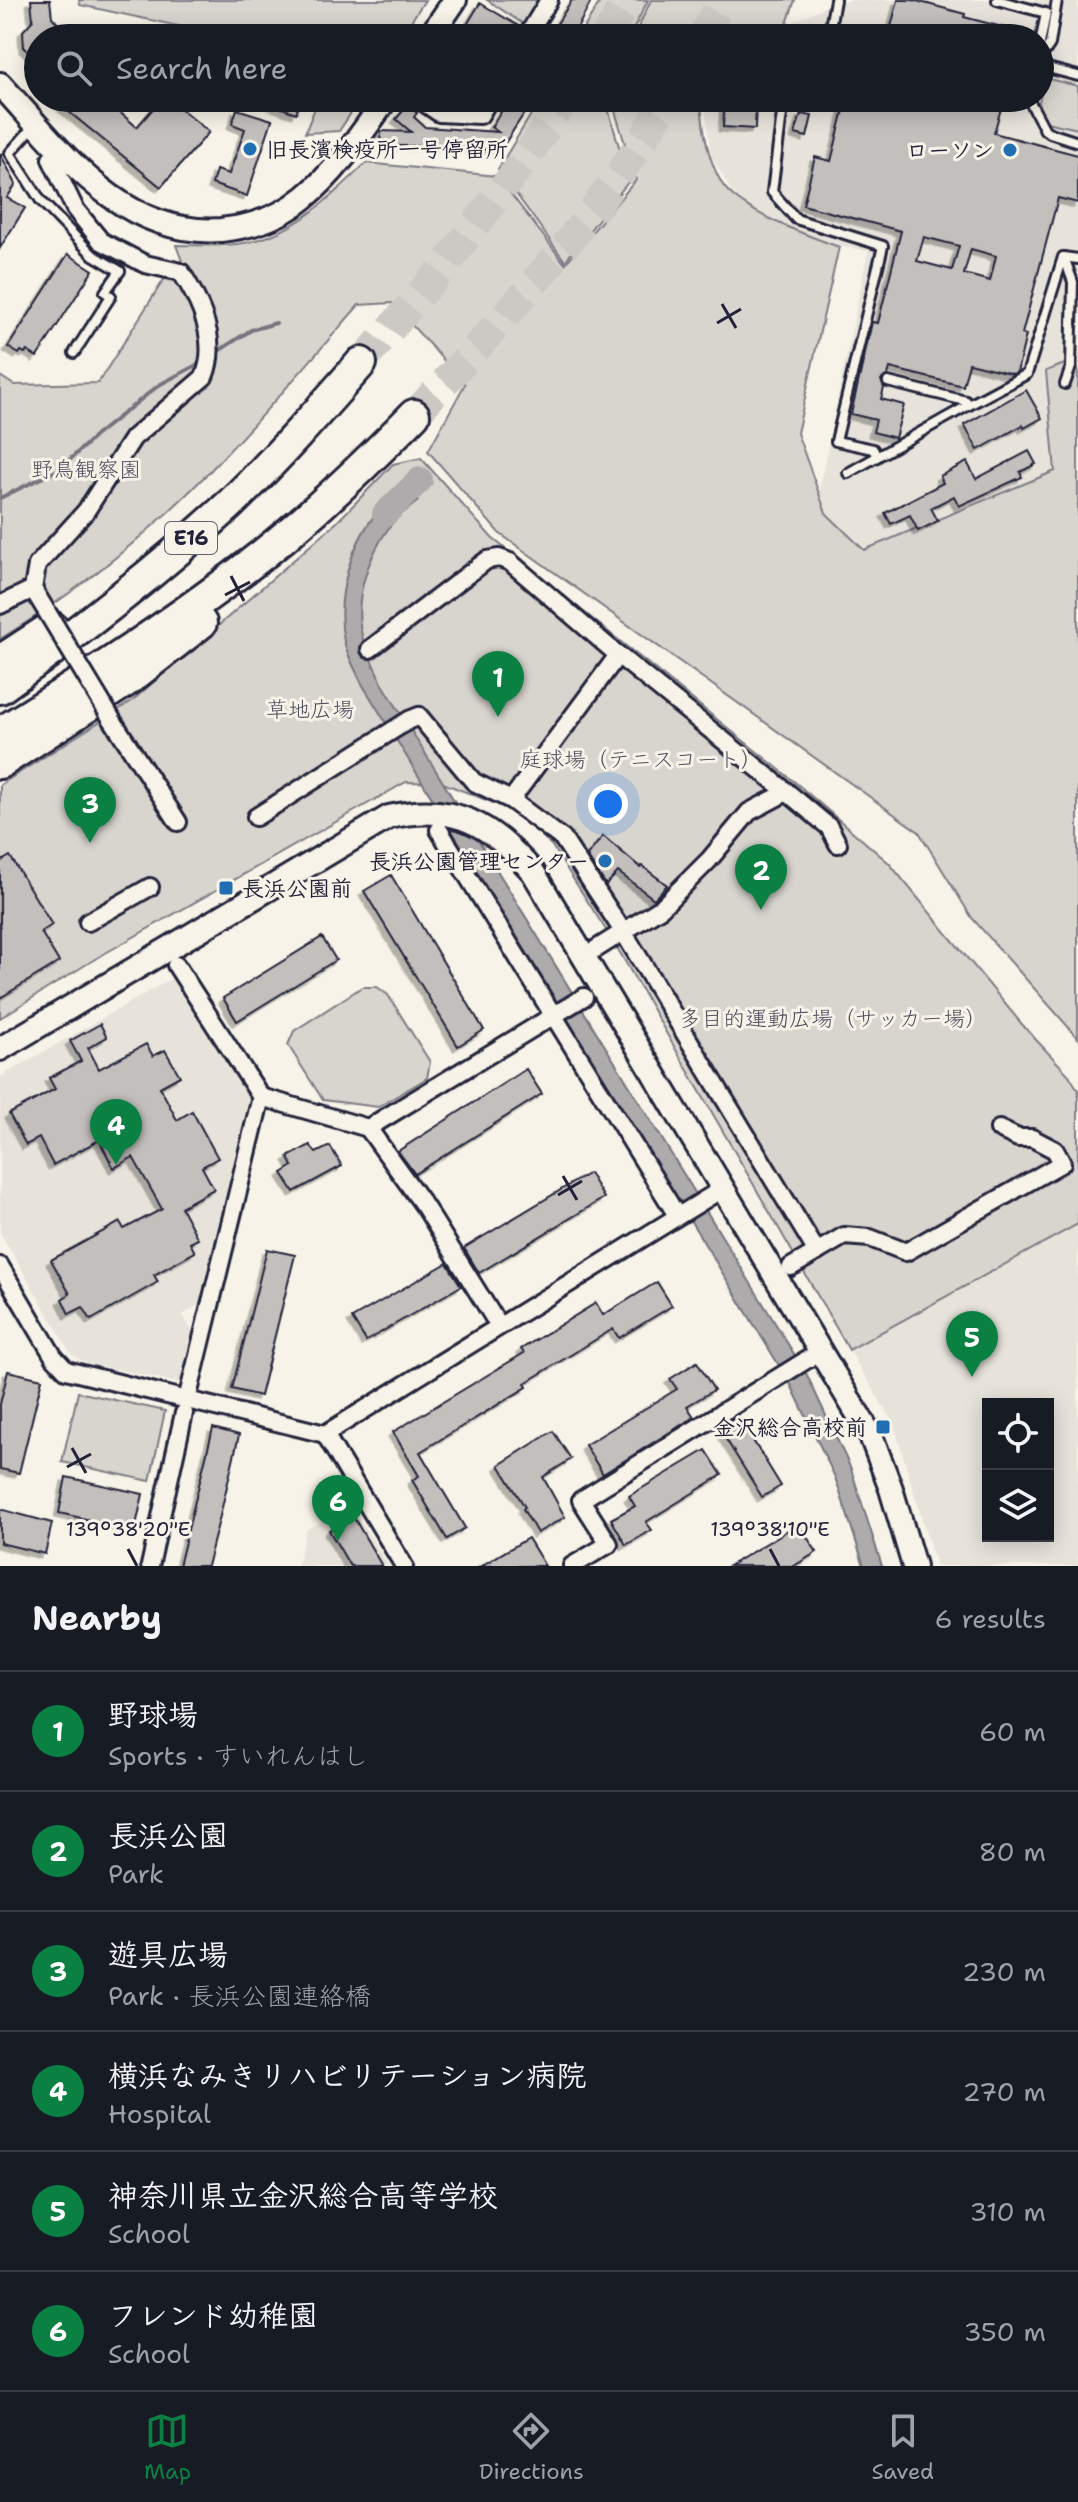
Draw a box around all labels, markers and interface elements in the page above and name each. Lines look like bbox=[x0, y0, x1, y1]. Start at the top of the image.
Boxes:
search box bbox=[24, 24, 1054, 112]
icon: search bbox=[52, 46, 96, 90]
text: Search here bbox=[116, 48, 287, 89]
place label: 旧長濱検疫所一号停留所 bbox=[266, 135, 508, 164]
place label: ローソン bbox=[906, 136, 994, 165]
marker: 旧長濱検疫所一号停留所 bbox=[241, 140, 259, 158]
marker: ローソン bbox=[1001, 141, 1019, 159]
park label: 野鳥観察園 bbox=[31, 455, 141, 484]
road number: E16 bbox=[165, 522, 217, 554]
pin: 1 bbox=[472, 651, 524, 717]
park label: 草地広場 bbox=[266, 695, 354, 724]
park label: 庭球場（テニスコート） bbox=[520, 745, 762, 774]
pin: 3 bbox=[64, 777, 116, 843]
your location bbox=[588, 784, 628, 824]
pin: 2 bbox=[735, 844, 787, 910]
place label: 長浜公園管理センター bbox=[369, 847, 589, 876]
marker: 長浜公園管理センター bbox=[596, 852, 614, 870]
place label: 長浜公園前 bbox=[242, 874, 352, 903]
marker: 長浜公園前 bbox=[217, 879, 235, 897]
park label: 多目的運動広場（サッカー場） bbox=[679, 1004, 987, 1033]
pin: 4 bbox=[90, 1099, 142, 1165]
pin: 5 bbox=[946, 1311, 998, 1377]
map controls bbox=[982, 1398, 1054, 1542]
button: locate bbox=[982, 1398, 1054, 1470]
place label: 金沢総合高校前 bbox=[713, 1413, 867, 1442]
marker: 金沢総合高校前 bbox=[874, 1418, 892, 1436]
button: layers bbox=[982, 1470, 1054, 1542]
pin: 6 bbox=[312, 1475, 364, 1541]
text: 139°38'20"E bbox=[66, 1516, 190, 1542]
text: 139°38'10"E bbox=[710, 1516, 830, 1542]
text: Nearby bbox=[32, 1595, 162, 1641]
text: 6 results bbox=[934, 1601, 1046, 1636]
text: 野球場 bbox=[108, 1694, 198, 1735]
text: 1 bbox=[52, 1714, 64, 1749]
text: 60 m bbox=[979, 1714, 1046, 1749]
text: Sports · すいれんはし bbox=[108, 1738, 369, 1773]
text: 長浜公園 bbox=[108, 1815, 228, 1856]
text: 2 bbox=[49, 1834, 67, 1869]
text: 80 m bbox=[979, 1834, 1046, 1869]
text: Park bbox=[108, 1856, 164, 1891]
text: 遊具広場 bbox=[108, 1934, 228, 1975]
text: 3 bbox=[49, 1954, 67, 1989]
text: 230 m bbox=[962, 1954, 1046, 1989]
text: Park · 長浜公園連絡橋 bbox=[108, 1978, 371, 2013]
text: 横浜なみきリハビリテーション病院 bbox=[108, 2055, 586, 2096]
text: 4 bbox=[49, 2074, 67, 2109]
text: 270 m bbox=[963, 2074, 1046, 2109]
text: Hospital bbox=[108, 2096, 211, 2131]
text: 神奈川県立金沢総合高等学校 bbox=[108, 2175, 498, 2216]
text: 5 bbox=[50, 2194, 66, 2229]
text: 310 m bbox=[970, 2194, 1046, 2229]
text: School bbox=[108, 2216, 190, 2251]
text: フレンド幼稚園 bbox=[108, 2295, 318, 2336]
text: 6 bbox=[49, 2314, 67, 2349]
text: 350 m bbox=[963, 2314, 1046, 2349]
text: School bbox=[108, 2336, 190, 2371]
tab: Map bbox=[144, 2409, 191, 2486]
tab: Directions bbox=[479, 2409, 584, 2486]
tab: Saved bbox=[872, 2409, 934, 2486]

